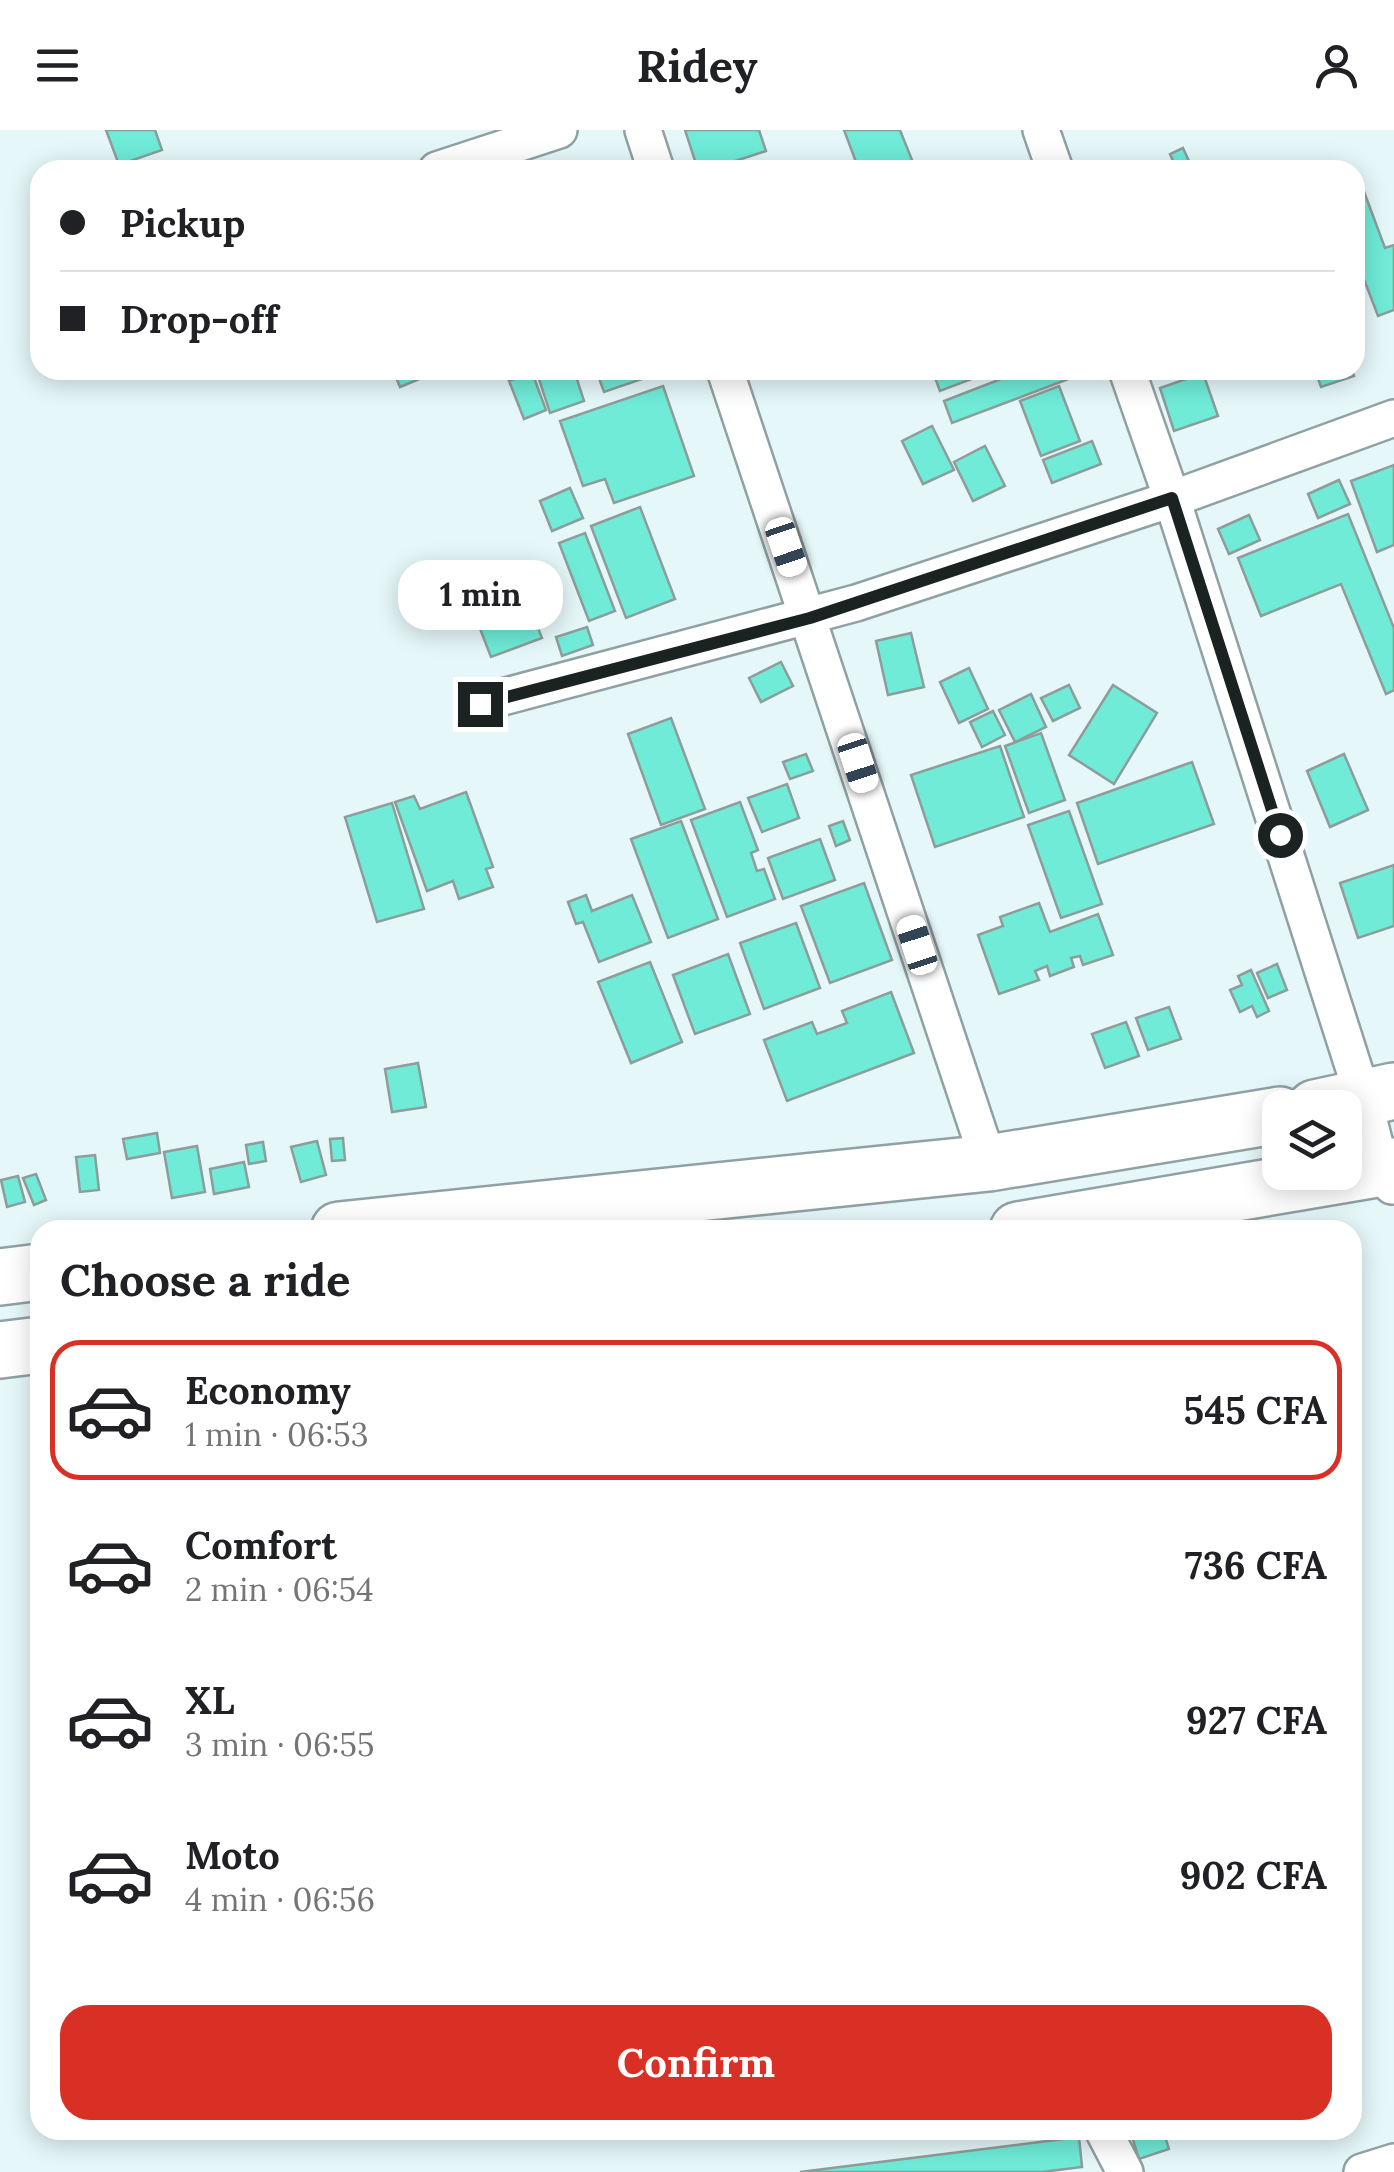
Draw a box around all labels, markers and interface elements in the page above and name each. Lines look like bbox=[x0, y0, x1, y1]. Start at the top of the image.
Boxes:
text: Ridey bbox=[636, 37, 758, 94]
icon: menu bbox=[30, 38, 85, 93]
icon: person bbox=[1309, 38, 1364, 93]
text: Pickup bbox=[120, 199, 245, 247]
text: Drop-off bbox=[120, 295, 278, 343]
car bbox=[762, 514, 810, 580]
callout: 1 min bbox=[398, 559, 562, 629]
text: 1 min bbox=[440, 574, 521, 615]
route end bbox=[458, 682, 503, 727]
car bbox=[834, 730, 882, 796]
route start bbox=[1258, 813, 1303, 858]
car bbox=[893, 912, 941, 978]
map controls bbox=[1262, 1090, 1362, 1190]
button: layers bbox=[1262, 1090, 1362, 1190]
text: Choose a ride bbox=[60, 1251, 350, 1308]
icon: car bbox=[65, 1365, 155, 1455]
text: Economy bbox=[185, 1366, 351, 1414]
text: 545 CFA bbox=[1183, 1386, 1327, 1434]
text: 1 min · 06:53 bbox=[185, 1414, 369, 1455]
icon: car bbox=[65, 1520, 155, 1610]
text: Comfort bbox=[185, 1521, 337, 1569]
text: 736 CFA bbox=[1185, 1541, 1327, 1589]
text: 2 min · 06:54 bbox=[185, 1569, 374, 1610]
icon: car bbox=[65, 1675, 155, 1765]
text: XL bbox=[185, 1676, 235, 1724]
text: 927 CFA bbox=[1186, 1696, 1327, 1744]
text: 3 min · 06:55 bbox=[185, 1724, 374, 1765]
icon: car bbox=[65, 1830, 155, 1920]
text: Moto bbox=[185, 1831, 280, 1879]
text: 902 CFA bbox=[1179, 1851, 1327, 1899]
text: 4 min · 06:56 bbox=[185, 1879, 375, 1920]
button: Confirm bbox=[60, 2005, 1332, 2120]

